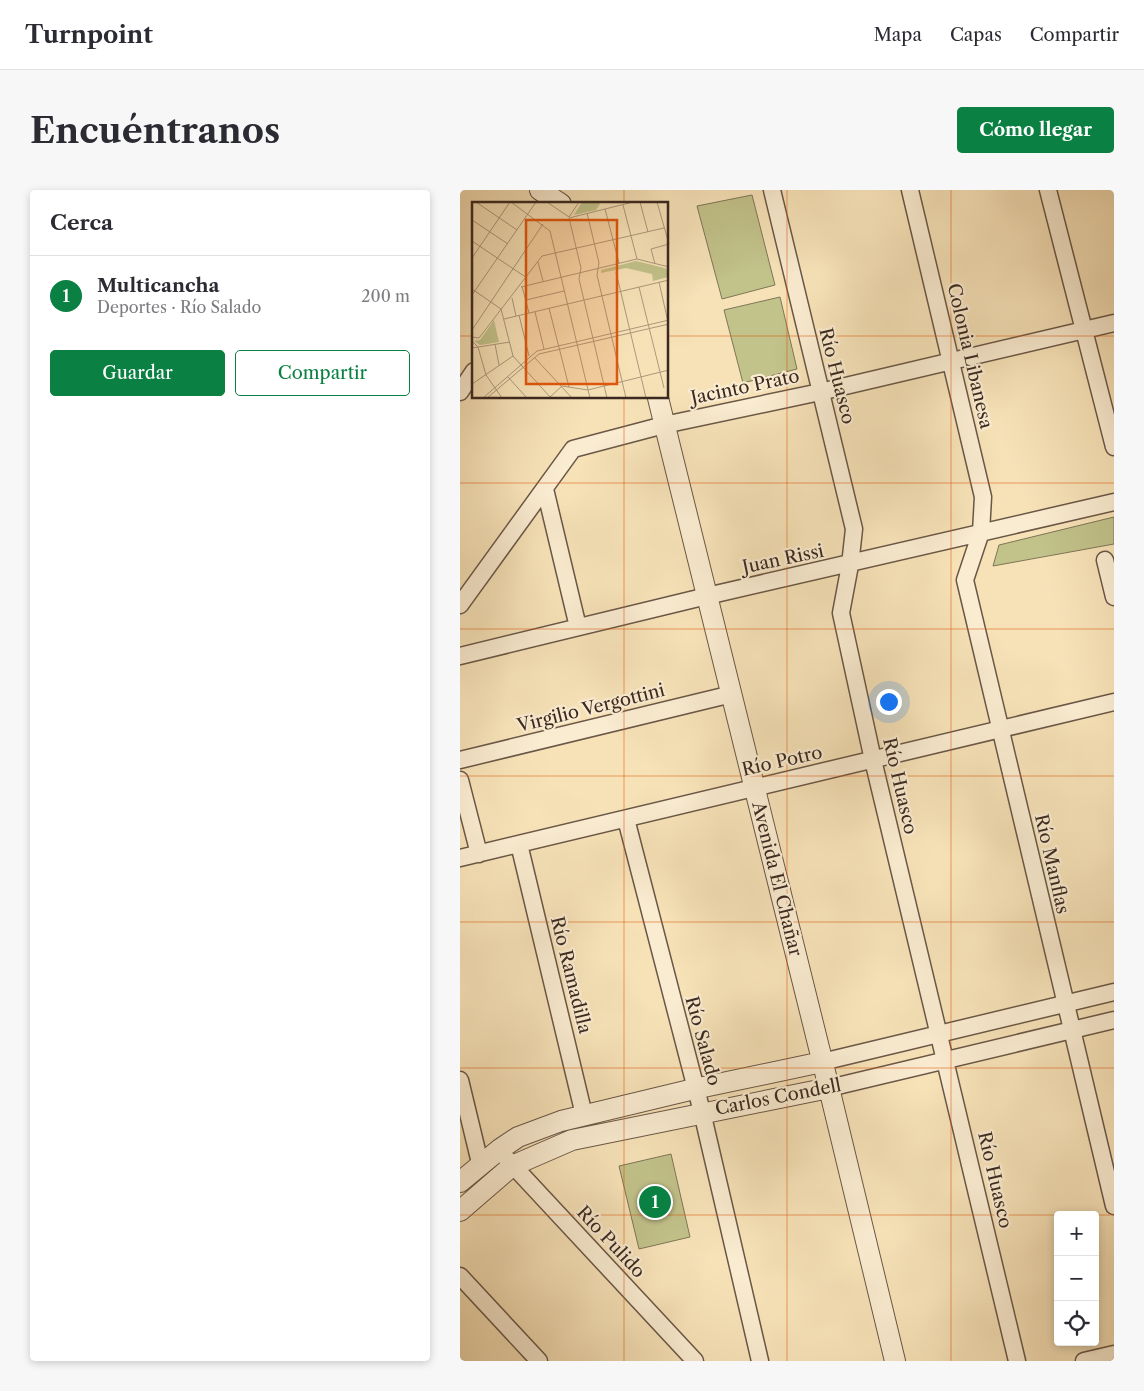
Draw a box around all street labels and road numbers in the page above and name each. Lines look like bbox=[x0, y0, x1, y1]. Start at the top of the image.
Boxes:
street label: Colonia Libanesa bbox=[943, 281, 998, 431]
street label: Río Huasco bbox=[814, 326, 860, 426]
street label: Jacinto Prato bbox=[686, 365, 801, 410]
street label: Juan Rissi bbox=[737, 540, 826, 579]
street label: Virgilio Vergottini bbox=[514, 679, 668, 737]
street label: Río Huasco bbox=[878, 736, 922, 836]
street label: Río Potro bbox=[740, 741, 824, 781]
street label: Avenida El Chañar bbox=[747, 798, 807, 959]
street label: Río Manflas bbox=[1030, 812, 1074, 916]
street label: Río Ramadilla bbox=[546, 914, 596, 1036]
street label: Río Salado bbox=[681, 994, 725, 1088]
street label: Carlos Condell bbox=[713, 1074, 843, 1120]
street label: Río Huasco bbox=[973, 1130, 1017, 1230]
street label: Río Pulido bbox=[572, 1201, 650, 1283]

